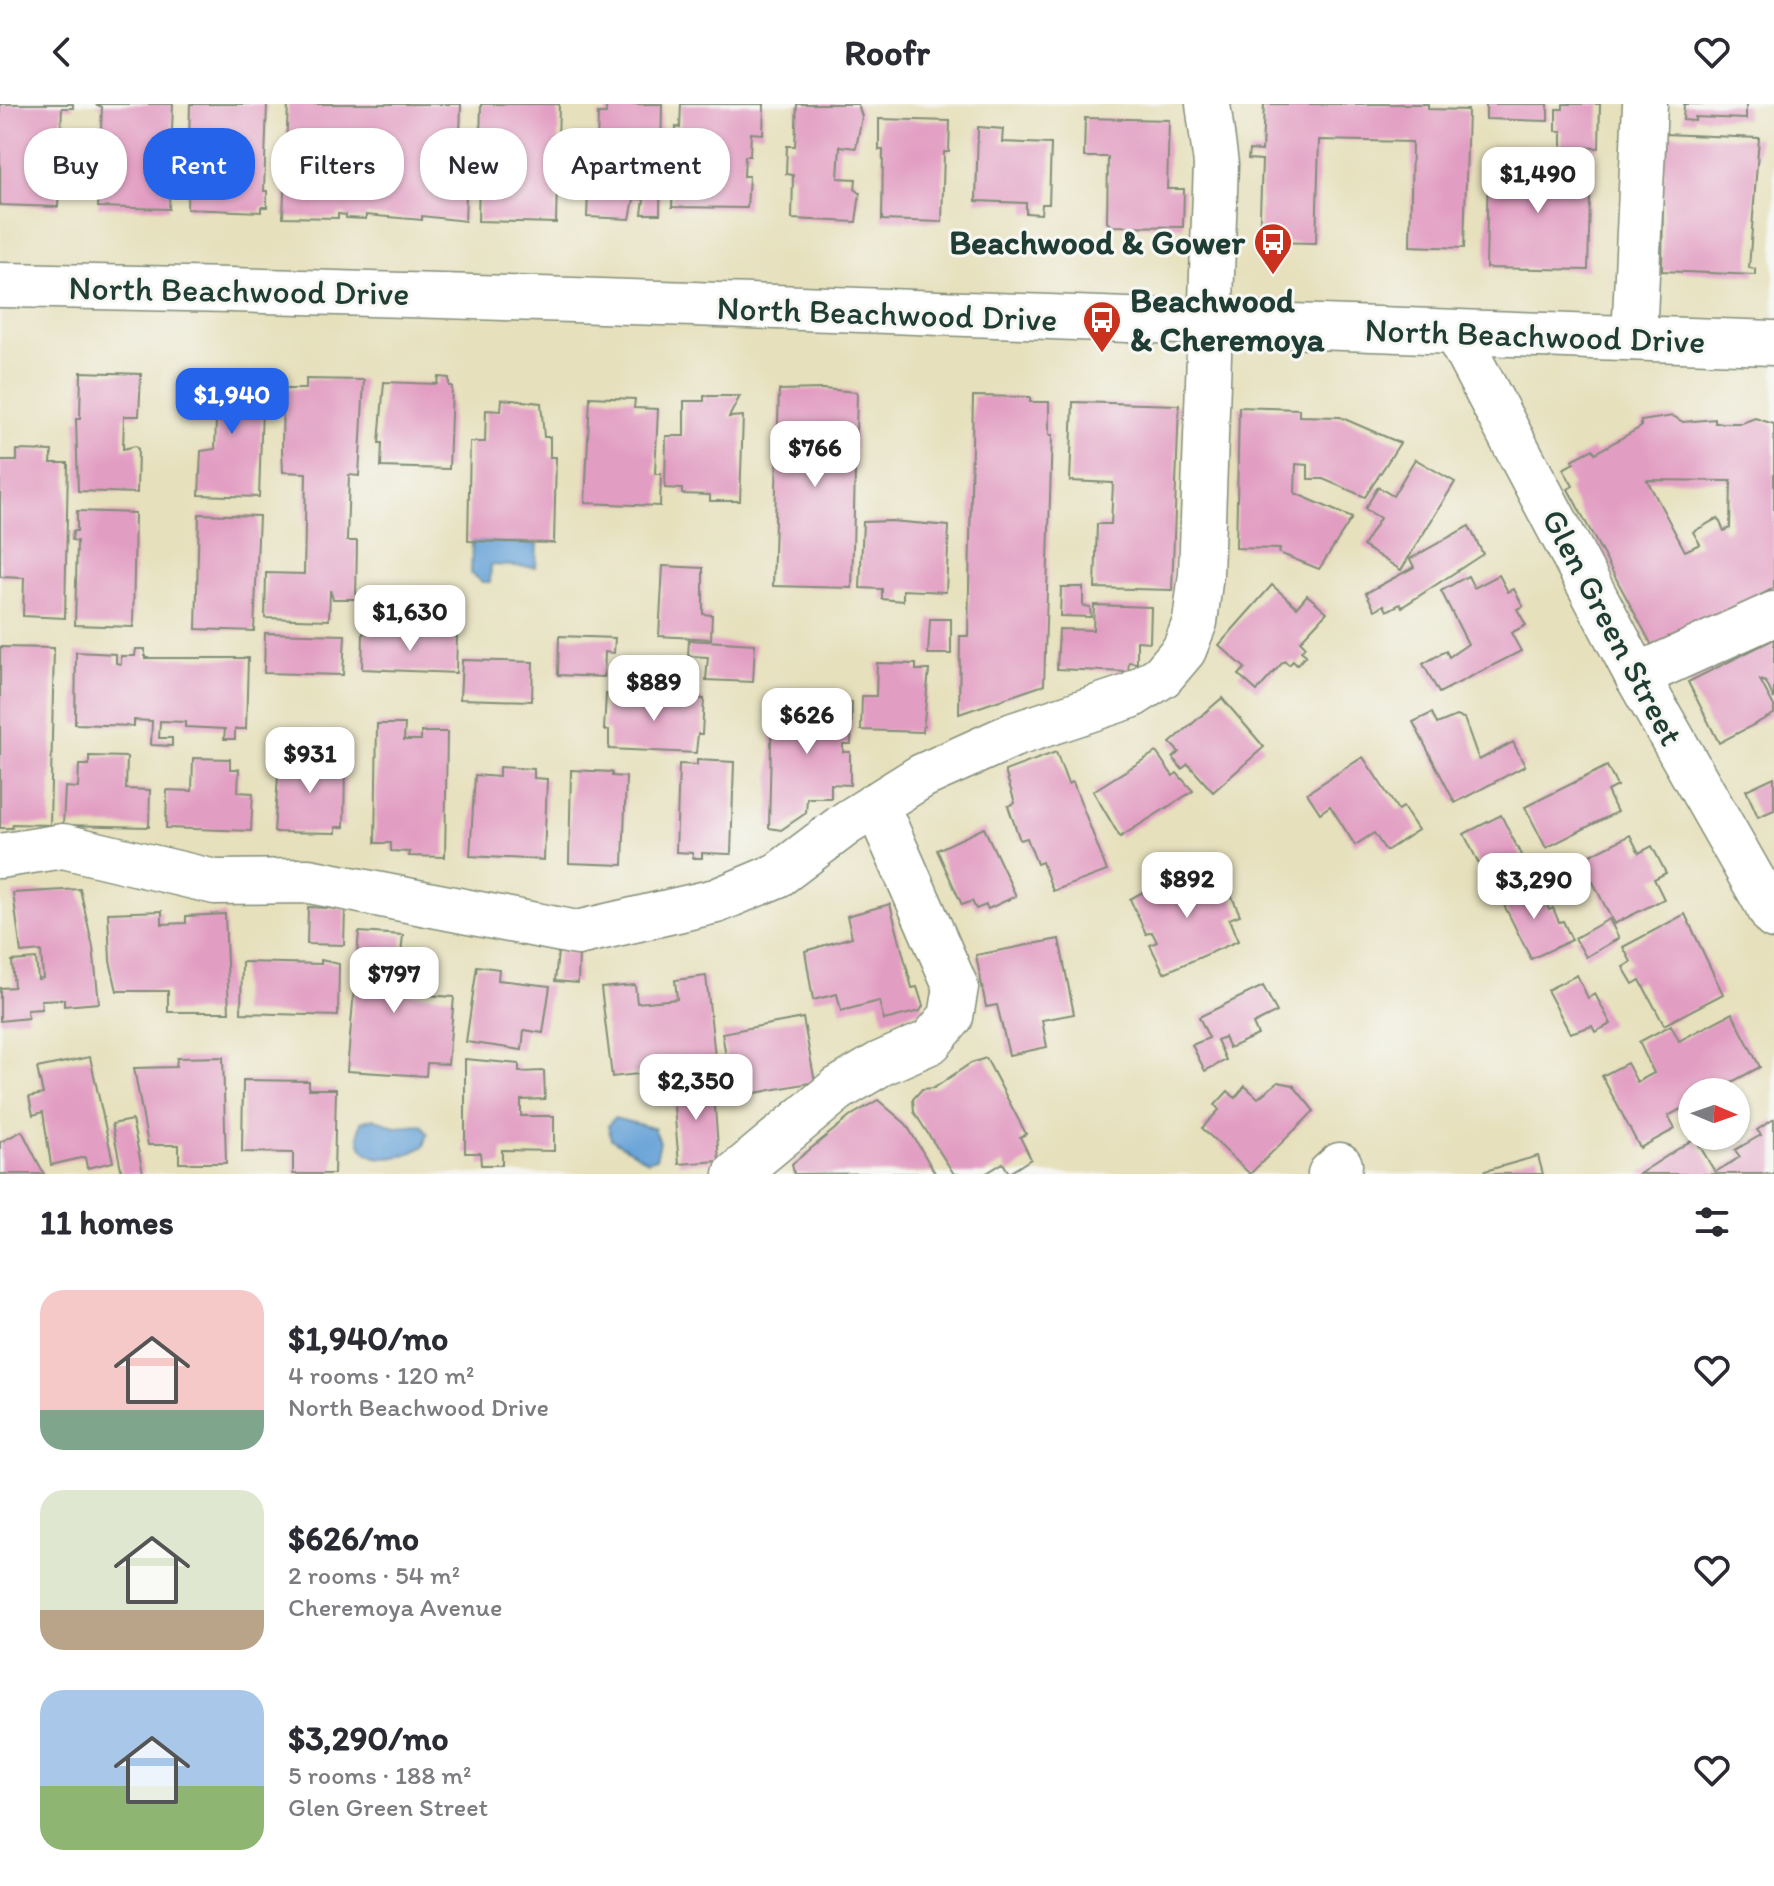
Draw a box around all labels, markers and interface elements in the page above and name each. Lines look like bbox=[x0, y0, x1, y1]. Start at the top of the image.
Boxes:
icon: back bbox=[40, 30, 84, 74]
icon: heart bbox=[1690, 30, 1734, 74]
text: Roofr bbox=[844, 31, 930, 74]
chip: Buy bbox=[24, 128, 127, 200]
chip: Rent bbox=[143, 128, 255, 200]
chip: Filters bbox=[271, 128, 404, 200]
chip: New bbox=[420, 128, 527, 200]
chip: Apartment bbox=[543, 128, 730, 200]
pin: $1,490 bbox=[1473, 147, 1603, 215]
text: $1,490 bbox=[1500, 157, 1576, 189]
bus stop icon: Beachwood & Gower bbox=[1252, 221, 1294, 276]
place label: Beachwood & Gower bbox=[949, 222, 1245, 263]
street label: North Beachwood Drive bbox=[68, 267, 410, 314]
place label: Beachwood & Cheremoya bbox=[1130, 280, 1325, 360]
street label: North Beachwood Drive bbox=[716, 287, 1058, 340]
bus stop icon: Beachwood & Cheremoya bbox=[1081, 299, 1123, 354]
street label: North Beachwood Drive bbox=[1364, 309, 1706, 362]
pin: $1,940 bbox=[167, 368, 297, 436]
text: $1,940 bbox=[194, 378, 270, 410]
pin: $766 bbox=[768, 421, 862, 489]
text: $766 bbox=[788, 431, 842, 463]
street label: Glen Green Street bbox=[1533, 502, 1692, 752]
pin: $1,630 bbox=[345, 585, 475, 653]
text: $1,630 bbox=[372, 595, 448, 627]
pin: $889 bbox=[607, 655, 701, 723]
text: $889 bbox=[626, 665, 682, 697]
pin: $626 bbox=[760, 688, 854, 756]
text: $626 bbox=[780, 698, 834, 730]
pin: $931 bbox=[263, 727, 357, 795]
text: $931 bbox=[283, 737, 337, 769]
pin: $892 bbox=[1140, 852, 1234, 920]
pin: $3,290 bbox=[1469, 853, 1599, 921]
text: $892 bbox=[1160, 862, 1214, 894]
text: $3,290 bbox=[1496, 863, 1572, 895]
pin: $797 bbox=[347, 947, 441, 1015]
text: $797 bbox=[368, 957, 420, 989]
pin: $2,350 bbox=[631, 1054, 761, 1122]
text: $2,350 bbox=[658, 1064, 734, 1096]
north arrow bbox=[1678, 1078, 1750, 1150]
map controls bbox=[1678, 1078, 1750, 1150]
icon: filters bbox=[1690, 1200, 1734, 1244]
text: 11 homes bbox=[40, 1202, 174, 1243]
text: $1,940/mo bbox=[288, 1318, 448, 1359]
icon: home bbox=[104, 1322, 200, 1418]
icon: heart bbox=[1690, 1348, 1734, 1392]
text: 4 rooms · 120 m² bbox=[288, 1359, 474, 1391]
text: North Beachwood Drive bbox=[288, 1391, 549, 1423]
text: $626/mo bbox=[288, 1518, 419, 1559]
icon: home bbox=[104, 1522, 200, 1618]
icon: heart bbox=[1690, 1548, 1734, 1592]
text: 2 rooms · 54 m² bbox=[288, 1559, 460, 1591]
text: Cheremoya Avenue bbox=[288, 1591, 502, 1623]
text: $3,290/mo bbox=[288, 1718, 449, 1759]
icon: home bbox=[104, 1722, 200, 1818]
icon: heart bbox=[1690, 1748, 1734, 1792]
text: 5 rooms · 188 m² bbox=[288, 1759, 471, 1791]
text: Glen Green Street bbox=[288, 1791, 488, 1823]

